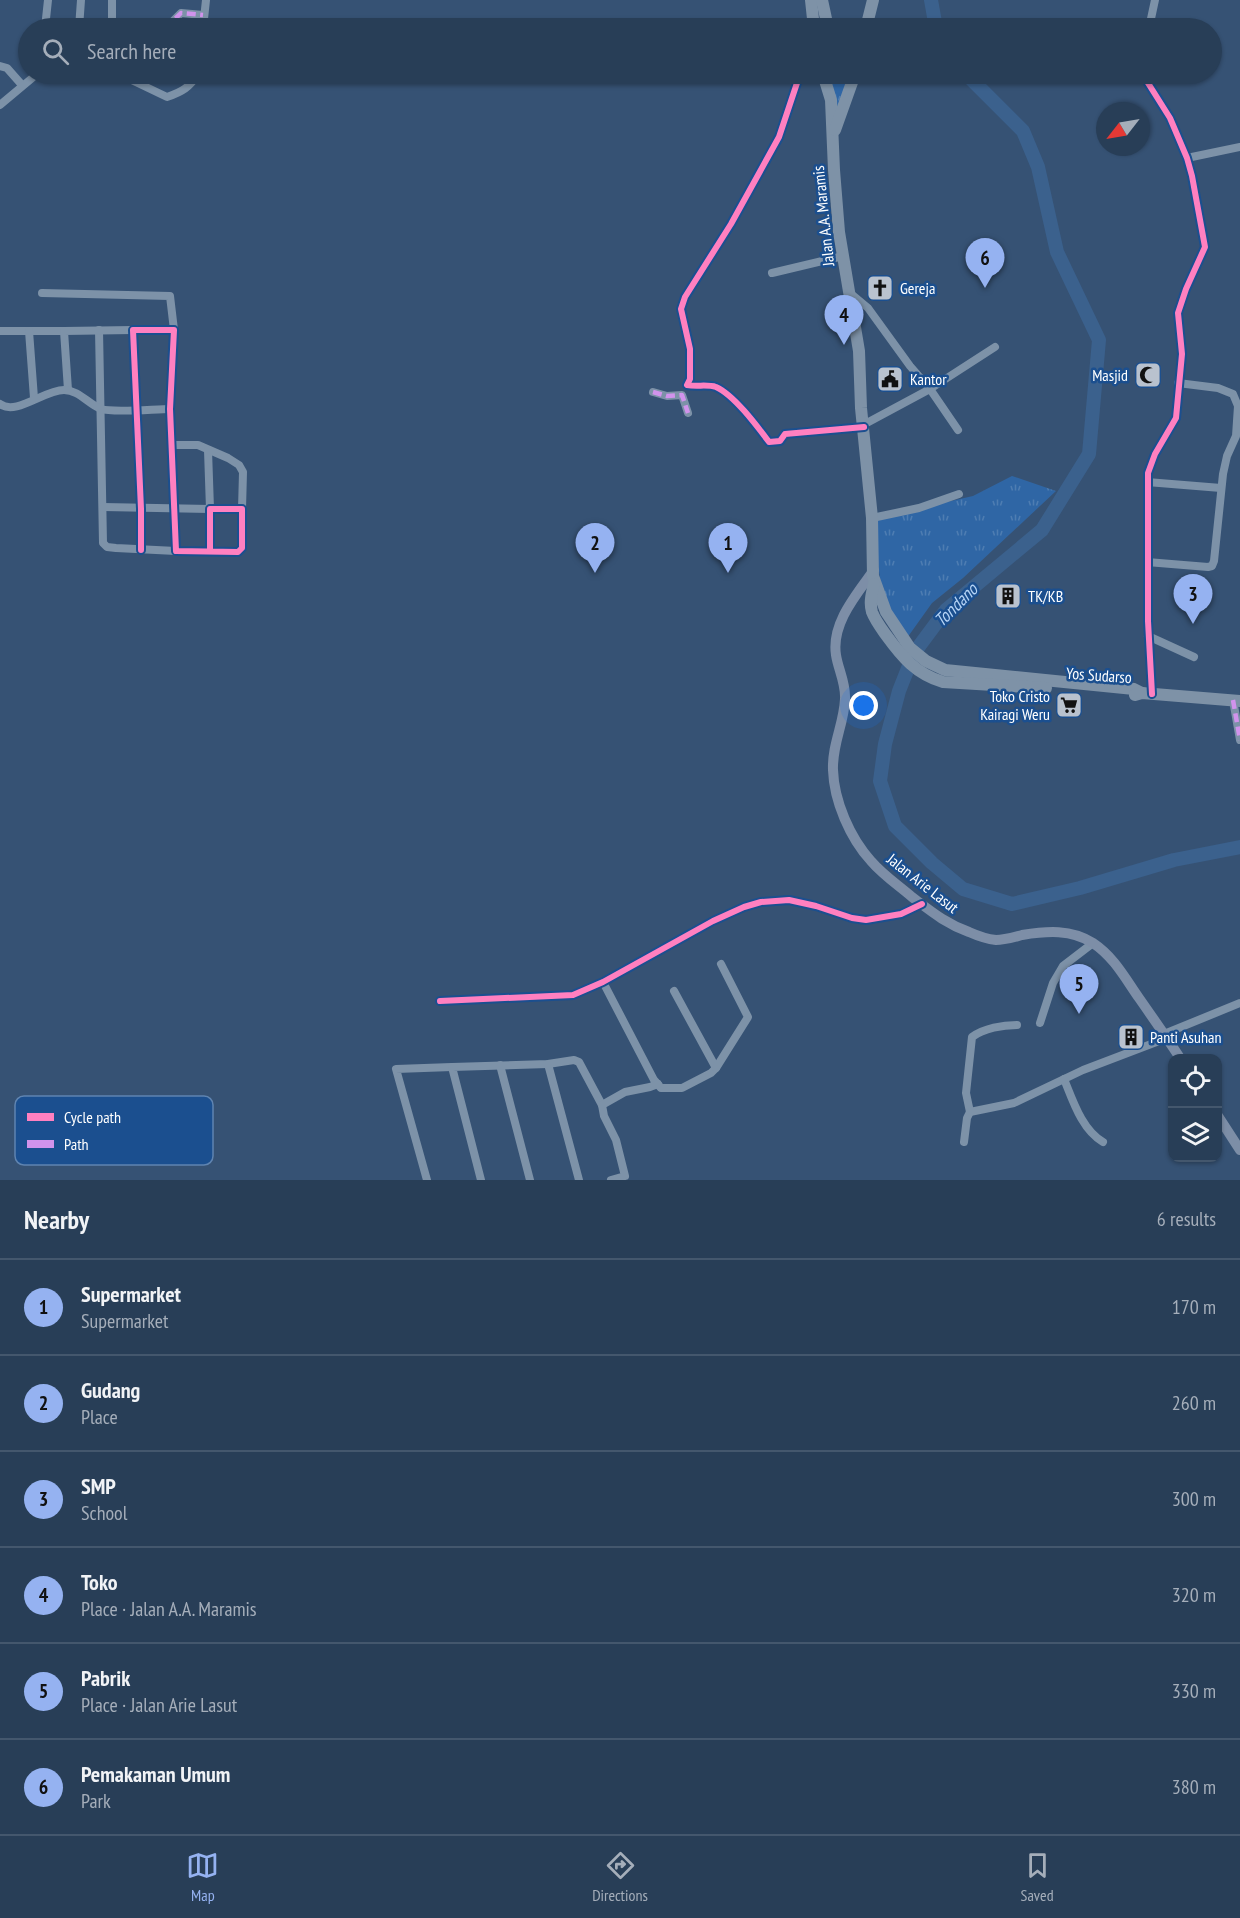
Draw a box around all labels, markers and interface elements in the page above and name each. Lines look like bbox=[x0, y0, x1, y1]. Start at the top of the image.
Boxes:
search box bbox=[18, 18, 1222, 84]
icon: search bbox=[39, 35, 72, 68]
text: Search here bbox=[87, 37, 176, 65]
north arrow bbox=[1096, 102, 1150, 156]
street label: Jalan A.A. Maramis bbox=[808, 165, 838, 268]
pin: 6 bbox=[966, 238, 1004, 288]
church icon: Gereja bbox=[865, 273, 895, 303]
place label: Gereja bbox=[900, 278, 935, 298]
pin: 4 bbox=[824, 296, 864, 345]
mosque icon: Masjid bbox=[1133, 360, 1163, 390]
public building icon: Kantor bbox=[875, 364, 905, 394]
place label: Masjid bbox=[1092, 365, 1128, 385]
place label: Kantor bbox=[910, 369, 947, 389]
pin: 2 bbox=[576, 524, 614, 573]
pin: 1 bbox=[708, 524, 748, 573]
pin: 3 bbox=[1174, 574, 1212, 624]
water label: Tondano bbox=[929, 577, 983, 631]
building icon: TK/KB bbox=[993, 581, 1023, 611]
place label: TK/KB bbox=[1028, 586, 1063, 606]
street label: Yos Sudarso bbox=[1066, 663, 1133, 687]
place label: Toko Cristo Kairagi Weru bbox=[980, 686, 1050, 724]
supermarket icon: Toko Cristo Kairagi Weru bbox=[1054, 690, 1084, 720]
your location bbox=[849, 691, 878, 720]
street label: Jalan Arie Lasut bbox=[882, 848, 963, 918]
pin: 5 bbox=[1060, 964, 1098, 1014]
building icon: Panti Asuhan bbox=[1116, 1022, 1146, 1052]
place label: Panti Asuhan bbox=[1150, 1027, 1221, 1047]
map controls bbox=[1168, 1054, 1222, 1162]
button: locate bbox=[1168, 1054, 1222, 1108]
legend bbox=[15, 1096, 213, 1165]
text: Cycle path bbox=[64, 1107, 121, 1127]
button: layers bbox=[1168, 1108, 1222, 1162]
text: Path bbox=[64, 1134, 89, 1154]
text: Nearby bbox=[24, 1203, 89, 1236]
text: 6 results bbox=[1157, 1206, 1216, 1232]
text: Supermarket bbox=[81, 1280, 181, 1308]
text: 1 bbox=[39, 1294, 48, 1320]
text: 170 m bbox=[1172, 1294, 1216, 1320]
text: Supermarket bbox=[81, 1308, 169, 1334]
text: Gudang bbox=[81, 1376, 140, 1404]
text: 2 bbox=[39, 1390, 48, 1416]
text: 260 m bbox=[1172, 1390, 1216, 1416]
text: Place bbox=[81, 1404, 118, 1430]
text: SMP bbox=[81, 1472, 116, 1500]
text: 3 bbox=[39, 1486, 48, 1512]
text: 300 m bbox=[1172, 1486, 1216, 1512]
text: School bbox=[81, 1500, 127, 1526]
text: Toko bbox=[81, 1568, 118, 1596]
text: 4 bbox=[39, 1582, 48, 1608]
text: 320 m bbox=[1172, 1582, 1216, 1608]
text: Place · Jalan A.A. Maramis bbox=[81, 1596, 257, 1622]
text: Pabrik bbox=[81, 1664, 130, 1692]
text: 5 bbox=[39, 1678, 48, 1704]
text: 330 m bbox=[1172, 1678, 1216, 1704]
text: Place · Jalan Arie Lasut bbox=[81, 1692, 237, 1718]
text: Pemakaman Umum bbox=[81, 1760, 230, 1788]
text: 6 bbox=[39, 1774, 48, 1800]
text: 380 m bbox=[1172, 1774, 1216, 1800]
text: Park bbox=[81, 1788, 111, 1814]
tab: Map bbox=[186, 1849, 219, 1905]
tab: Directions bbox=[592, 1849, 648, 1905]
tab: Saved bbox=[1021, 1849, 1054, 1905]

